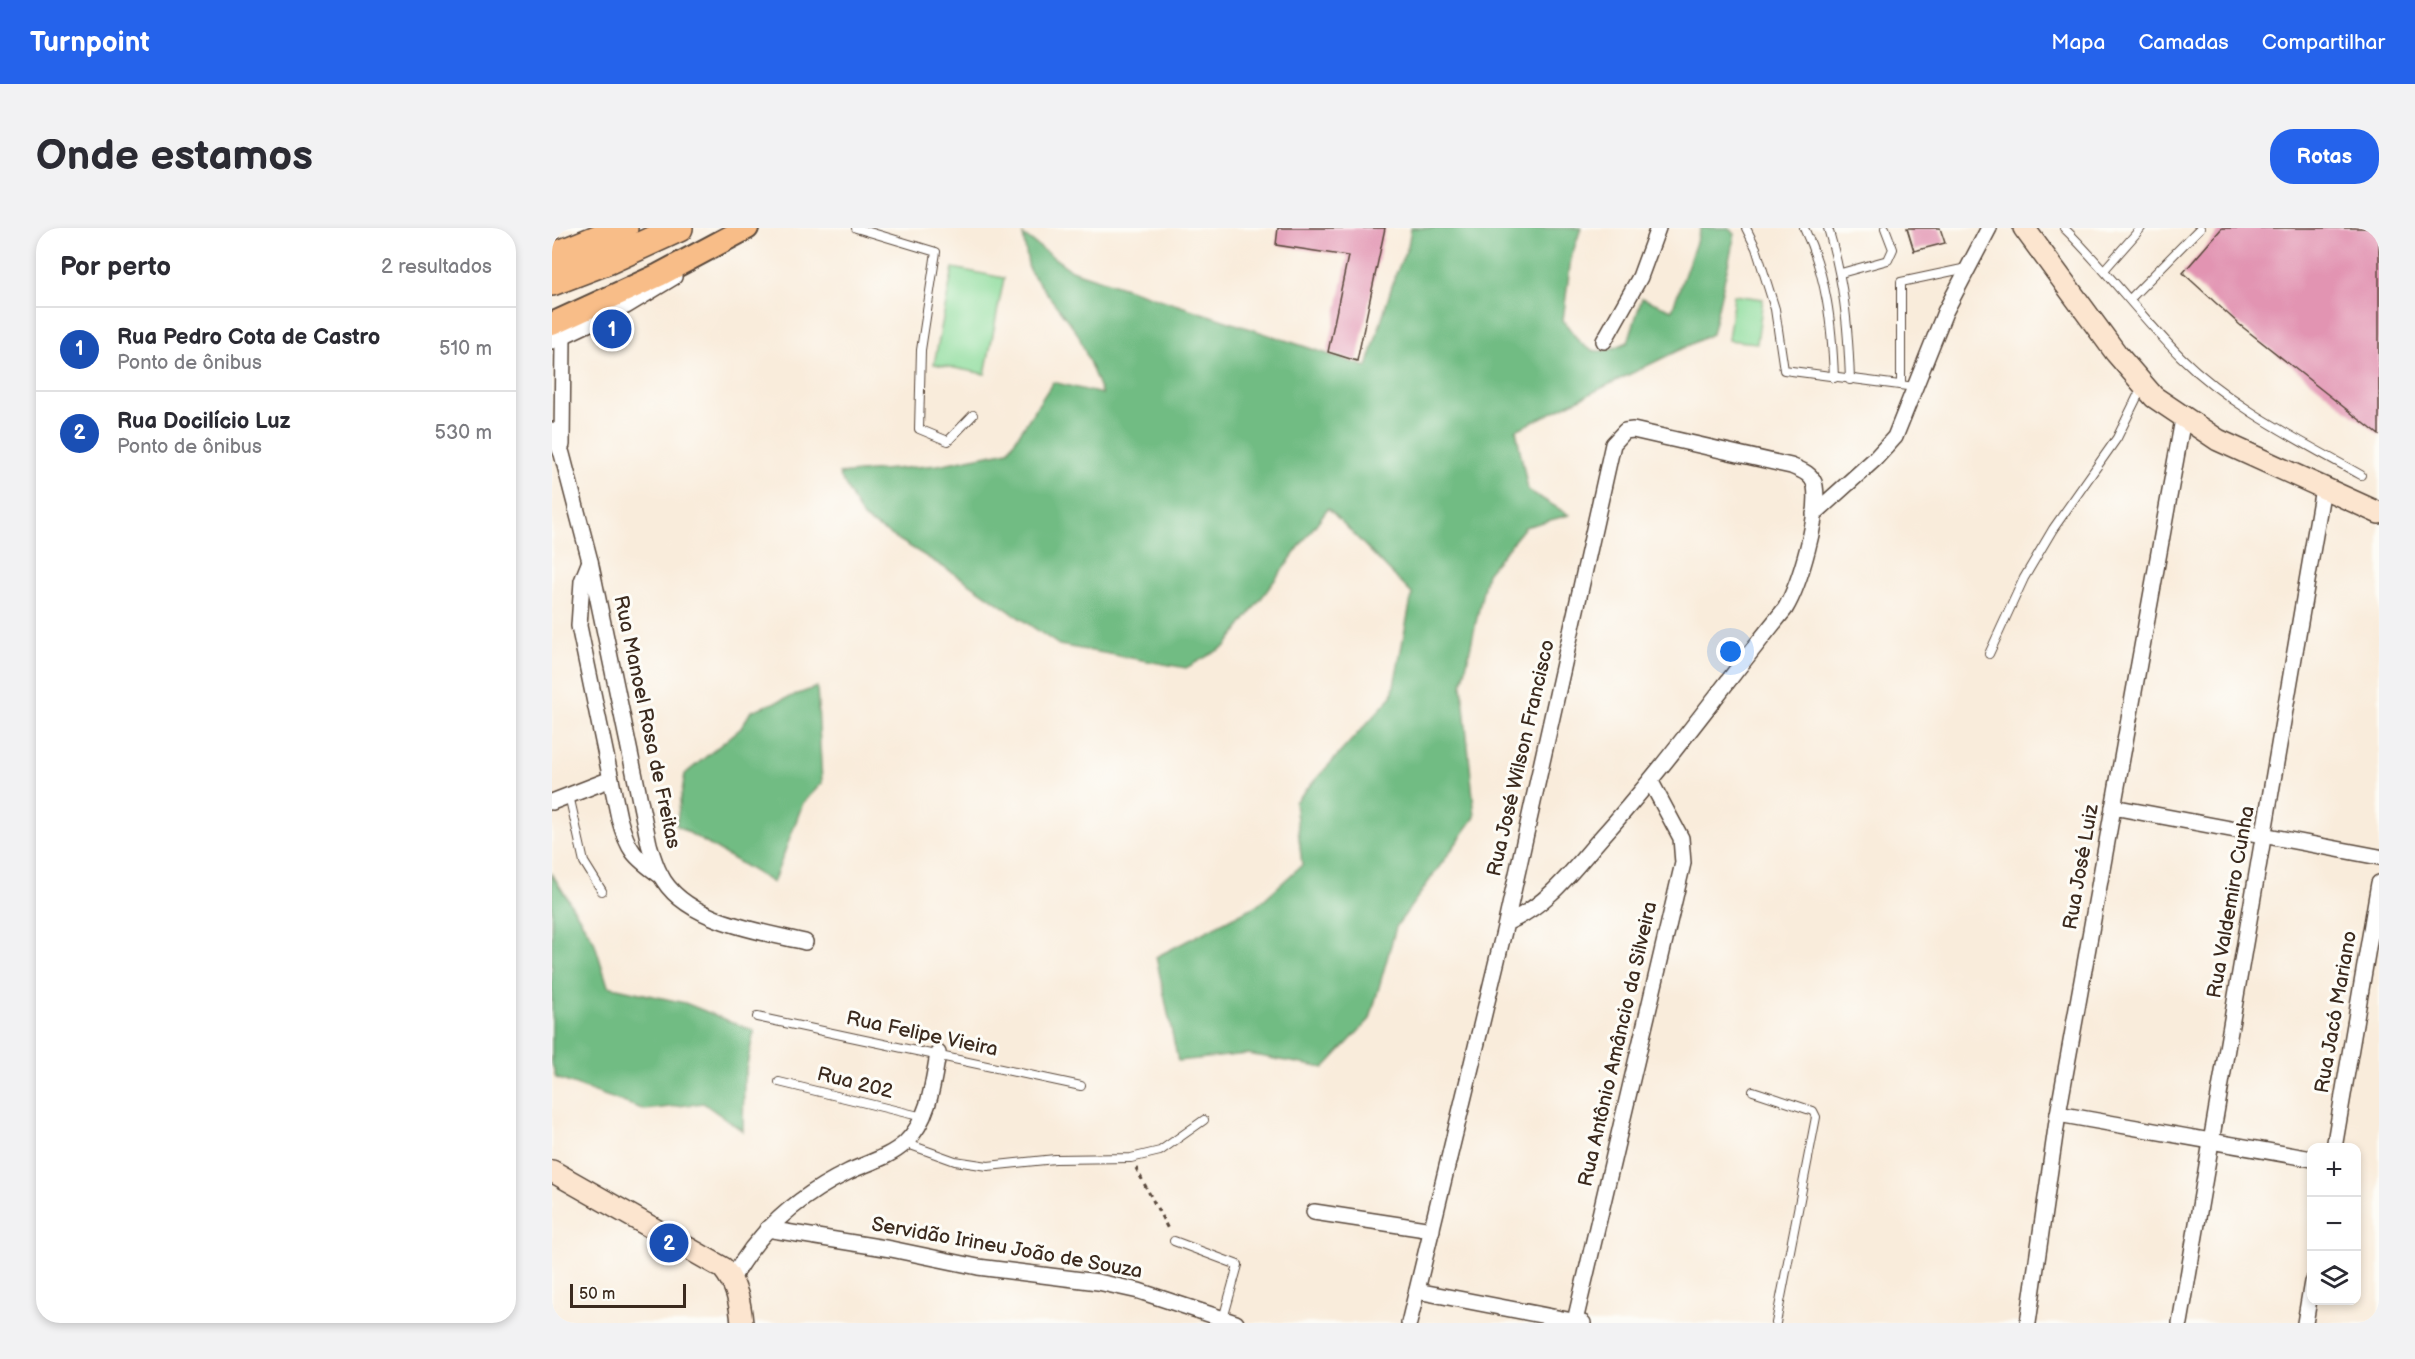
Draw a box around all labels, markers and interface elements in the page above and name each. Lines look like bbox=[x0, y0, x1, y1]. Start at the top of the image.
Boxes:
text: Turnpoint bbox=[30, 26, 150, 59]
text: Mapa bbox=[2051, 30, 2105, 55]
text: Camadas bbox=[2138, 30, 2229, 55]
text: Compartilhar bbox=[2262, 30, 2385, 55]
button: Rotas bbox=[2270, 129, 2379, 184]
text: Onde estamos bbox=[36, 131, 313, 182]
text: Por perto bbox=[60, 252, 171, 283]
text: 2 resultados bbox=[381, 255, 492, 279]
pin: 1 bbox=[592, 306, 632, 352]
text: Rua Pedro Cota de Castro bbox=[117, 324, 380, 351]
text: 1 bbox=[75, 337, 84, 361]
text: 510 m bbox=[439, 337, 492, 361]
text: Ponto de ônibus bbox=[117, 351, 262, 375]
text: Rua Docilício Luz bbox=[117, 408, 290, 435]
text: 2 bbox=[74, 421, 85, 445]
text: 530 m bbox=[435, 421, 492, 445]
text: Ponto de ônibus bbox=[117, 435, 262, 459]
street label: Rua Manoel Rosa de Freitas bbox=[608, 593, 686, 851]
street label: Rua José Wilson Francisco bbox=[1482, 637, 1560, 879]
your location bbox=[1716, 637, 1745, 666]
street label: Rua José Luiz bbox=[2058, 802, 2104, 931]
street label: Rua Valdemiro Cunha bbox=[2202, 804, 2260, 1000]
street label: Rua Antônio Amâncio da Silveira bbox=[1574, 899, 1662, 1189]
street label: Rua Jacó Mariano bbox=[2310, 929, 2362, 1095]
street label: Rua Felipe Vieira bbox=[844, 1006, 1000, 1062]
street label: Rua 202 bbox=[815, 1062, 896, 1104]
map controls bbox=[2307, 1143, 2361, 1305]
button: + bbox=[2307, 1143, 2361, 1197]
button: − bbox=[2307, 1197, 2361, 1251]
street label: Servidão Irineu João de Souza bbox=[870, 1212, 1144, 1284]
pin: 2 bbox=[650, 1220, 688, 1266]
button: layers bbox=[2307, 1251, 2361, 1305]
scale bar bbox=[570, 1281, 686, 1308]
text: 50 m bbox=[579, 1285, 615, 1304]

